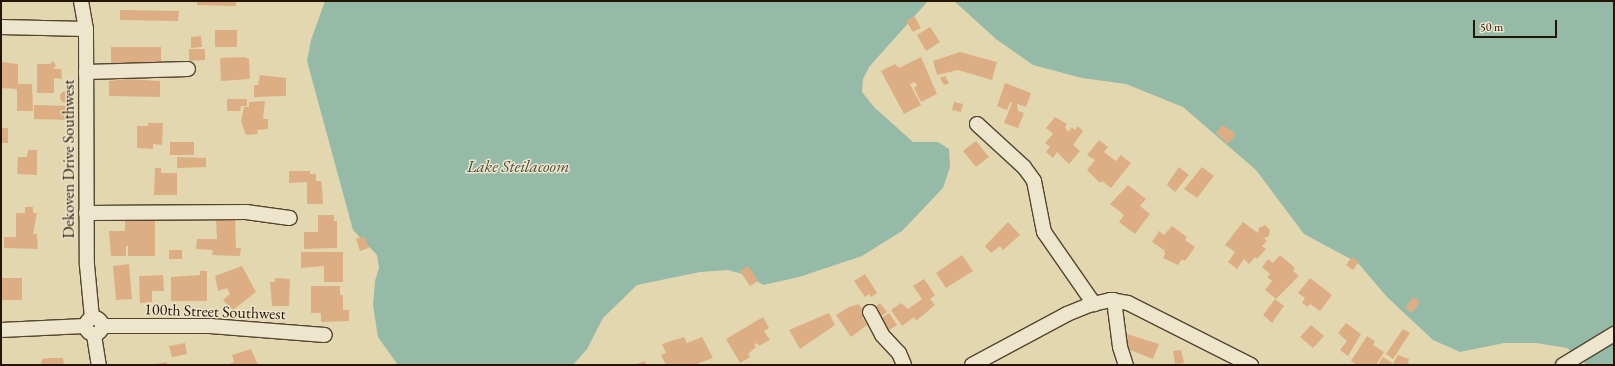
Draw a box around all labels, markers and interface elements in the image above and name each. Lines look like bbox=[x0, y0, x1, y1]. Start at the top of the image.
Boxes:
scale bar bbox=[1475, 12, 1559, 38]
text: 50 m bbox=[1480, 19, 1503, 35]
street label: Dekoven Drive Southwest bbox=[59, 79, 79, 239]
water label: Lake Steilacoom bbox=[467, 157, 569, 177]
street label: 100th Street Southwest bbox=[144, 300, 286, 324]

